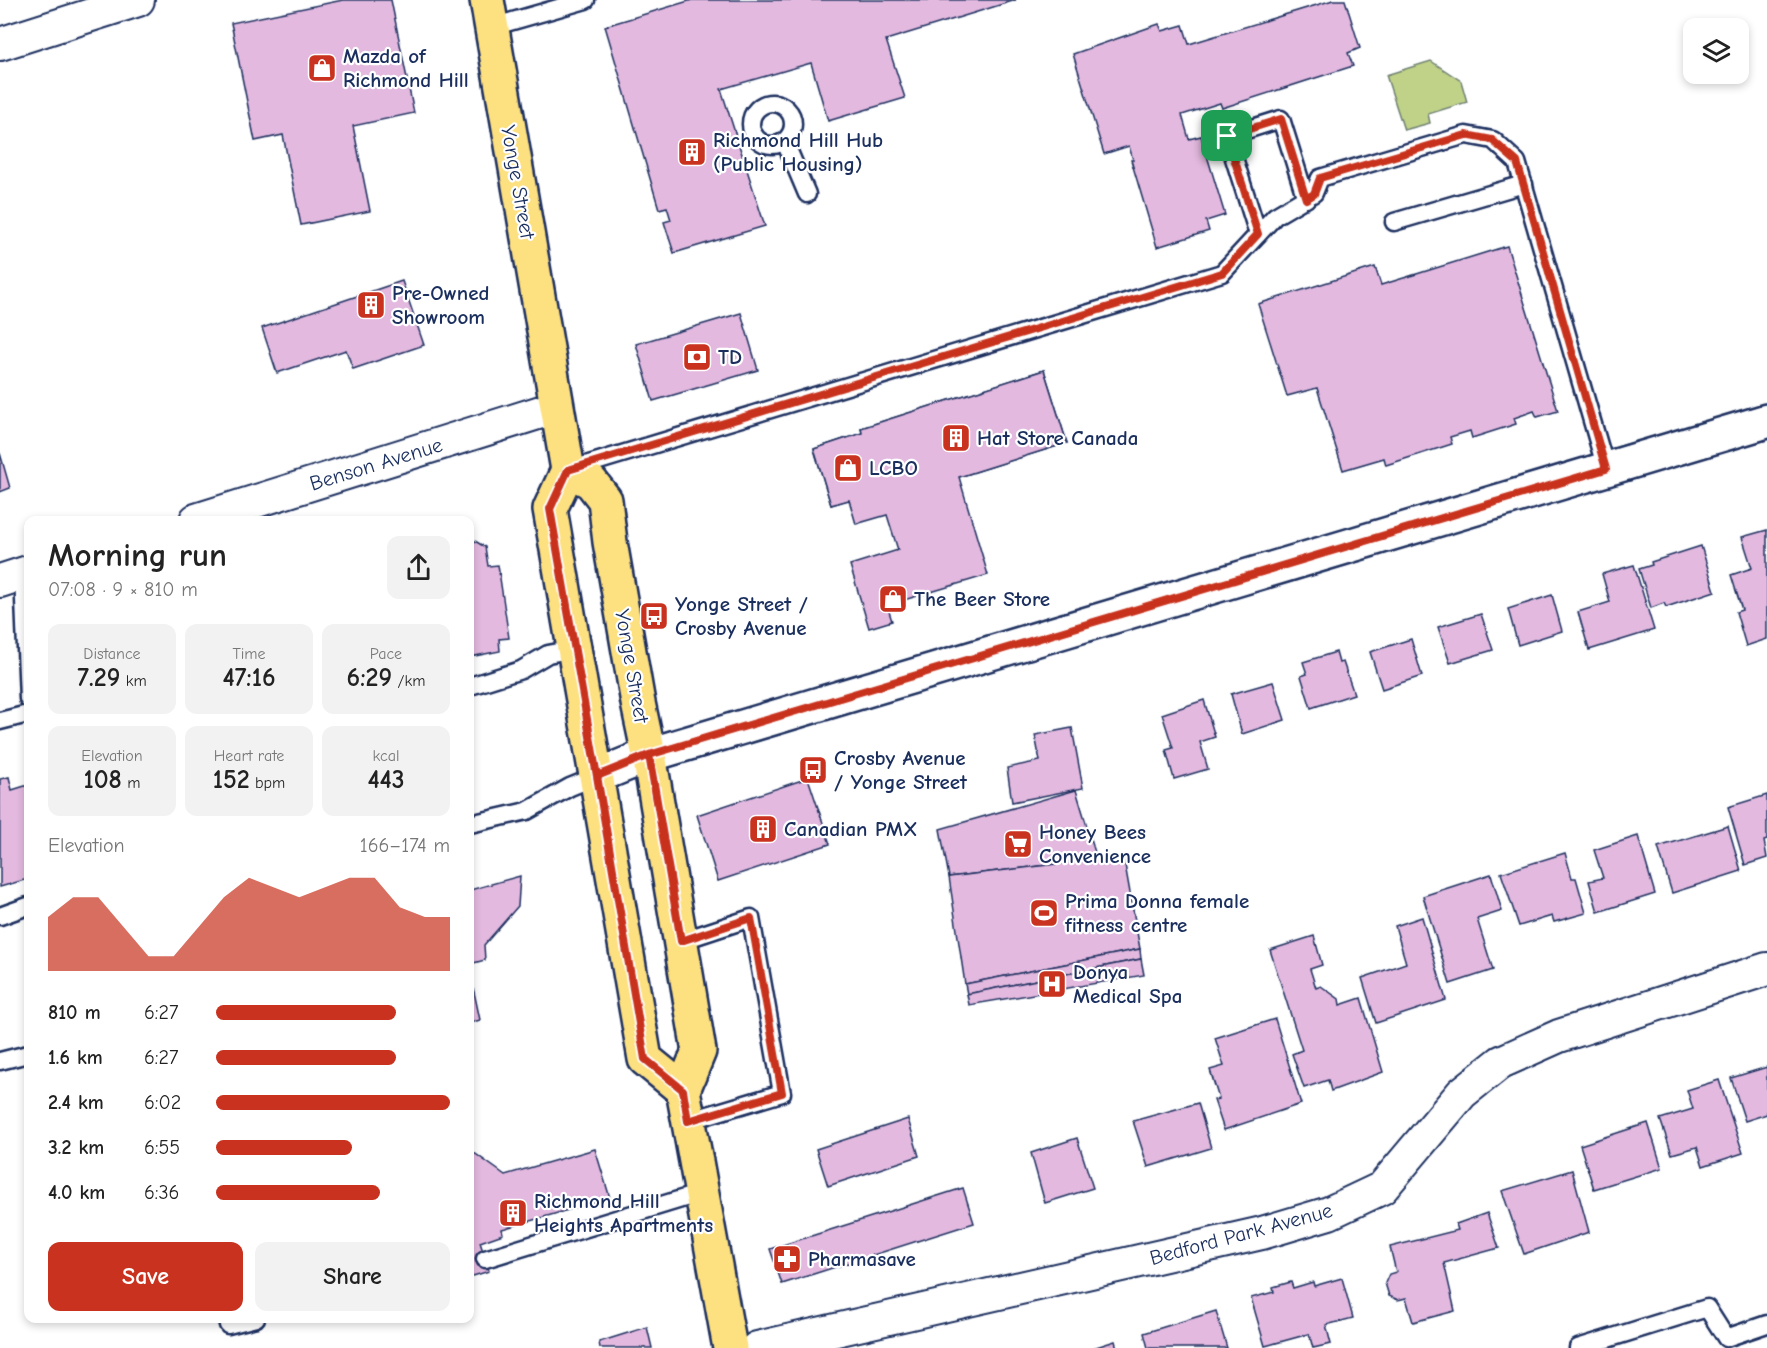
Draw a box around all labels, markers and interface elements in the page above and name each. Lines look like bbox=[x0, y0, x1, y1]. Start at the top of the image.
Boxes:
map controls bbox=[1683, 18, 1749, 84]
button: layers bbox=[1683, 18, 1749, 84]
place label: Mazda of Richmond Hill bbox=[343, 44, 469, 92]
shop icon: Mazda of Richmond Hill bbox=[306, 52, 338, 84]
pin bbox=[1201, 110, 1252, 161]
icon: arrive bbox=[1210, 119, 1243, 152]
street label: Yonge Street bbox=[496, 123, 540, 242]
place label: Richmond Hill Hub (Public Housing) bbox=[713, 128, 883, 176]
building icon: Richmond Hill Hub (Public Housing) bbox=[676, 136, 708, 168]
place label: Pre-Owned Showroom bbox=[392, 281, 489, 329]
building icon: Pre-Owned Showroom bbox=[355, 289, 387, 321]
bank icon: TD bbox=[681, 341, 713, 373]
place label: TD bbox=[718, 345, 742, 369]
building icon: Hat Store Canada bbox=[940, 422, 972, 454]
place label: Hat Store Canada bbox=[977, 426, 1138, 450]
street label: Benson Avenue bbox=[307, 432, 445, 496]
shop icon: LCBO bbox=[832, 452, 864, 484]
place label: LCBO bbox=[869, 456, 918, 480]
text: Morning run bbox=[48, 536, 227, 574]
button: share bbox=[387, 536, 450, 599]
text: 07:08 · 9 × 810 m bbox=[48, 578, 198, 601]
shop icon: The Beer Store bbox=[877, 583, 909, 615]
place label: The Beer Store bbox=[914, 587, 1050, 611]
place label: Yonge Street / Crosby Avenue bbox=[675, 592, 808, 640]
bus stop icon: Yonge Street / Crosby Avenue bbox=[638, 600, 670, 632]
street label: Yonge Street bbox=[610, 607, 654, 726]
text: Distance bbox=[83, 645, 141, 663]
text: Time bbox=[232, 645, 266, 663]
text: Pace bbox=[370, 645, 402, 663]
text: 7.29 bbox=[77, 663, 120, 693]
text: 47:16 bbox=[222, 663, 276, 693]
text: 6:29 bbox=[347, 663, 392, 693]
text: km bbox=[120, 672, 147, 690]
text: /km bbox=[392, 672, 425, 690]
place label: Crosby Avenue / Yonge Street bbox=[834, 746, 968, 794]
text: Elevation bbox=[81, 747, 143, 765]
text: Heart rate bbox=[214, 747, 284, 765]
text: kcal bbox=[373, 747, 399, 765]
bus stop icon: Crosby Avenue / Yonge Street bbox=[797, 754, 829, 786]
text: 108 bbox=[84, 765, 122, 795]
text: 152 bbox=[213, 765, 250, 795]
text: 443 bbox=[367, 765, 405, 795]
text: m bbox=[122, 774, 140, 792]
text: bpm bbox=[250, 774, 285, 792]
building icon: Canadian PMX bbox=[747, 813, 779, 845]
place label: Canadian PMX bbox=[784, 817, 918, 841]
place label: Honey Bees Convenience bbox=[1039, 820, 1151, 868]
supermarket icon: Honey Bees Convenience bbox=[1002, 828, 1034, 860]
text: Elevation bbox=[48, 834, 125, 857]
text: 166–174 m bbox=[360, 834, 450, 857]
place label: Prima Donna female fitness centre bbox=[1064, 889, 1249, 937]
sports icon: Prima Donna female fitness centre bbox=[1028, 897, 1060, 929]
place label: Donya Medical Spa bbox=[1073, 960, 1182, 1008]
hospital icon: Donya Medical Spa bbox=[1036, 968, 1068, 1000]
text: 810 m bbox=[48, 1001, 101, 1024]
text: 6:27 bbox=[144, 1001, 178, 1024]
text: 1.6 km bbox=[48, 1046, 103, 1069]
text: 6:27 bbox=[144, 1046, 178, 1069]
text: 2.4 km bbox=[48, 1091, 104, 1114]
text: 6:02 bbox=[144, 1091, 181, 1114]
text: 3.2 km bbox=[48, 1136, 104, 1159]
text: 6:55 bbox=[144, 1136, 180, 1159]
text: 4.0 km bbox=[48, 1181, 105, 1204]
text: 6:36 bbox=[144, 1181, 179, 1204]
place label: Richmond Hill Heights Apartments bbox=[534, 1189, 713, 1237]
building icon: Richmond Hill Heights Apartments bbox=[497, 1197, 529, 1229]
street label: Bedford Park Avenue bbox=[1147, 1198, 1335, 1270]
button: Save bbox=[48, 1242, 243, 1311]
button: Share bbox=[255, 1242, 450, 1311]
pharmacy icon: Pharmasave bbox=[771, 1243, 803, 1275]
place label: Pharmasave bbox=[808, 1247, 916, 1271]

